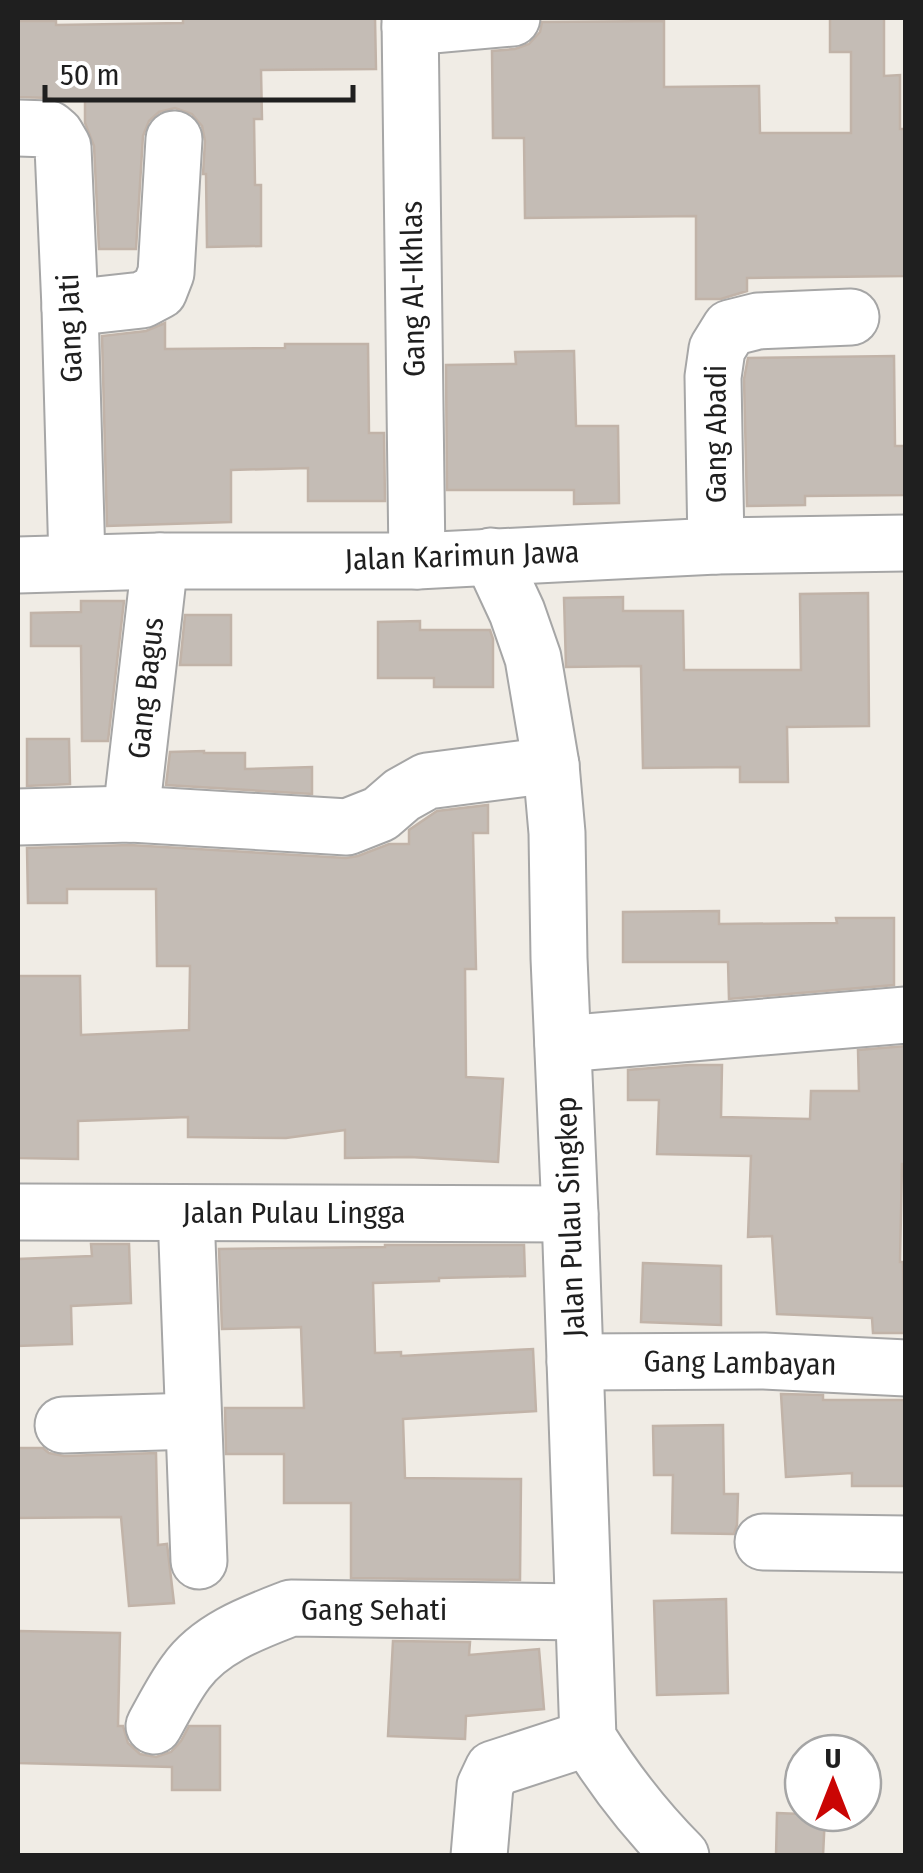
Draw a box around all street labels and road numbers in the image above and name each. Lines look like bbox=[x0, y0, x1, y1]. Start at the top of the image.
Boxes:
street label: Gang Al-Ikhlas bbox=[393, 201, 433, 377]
street label: Gang Jati bbox=[50, 273, 90, 383]
street label: Gang Abadi bbox=[698, 365, 734, 503]
street label: Jalan Karimun Jawa bbox=[344, 534, 580, 578]
street label: Gang Bagus bbox=[121, 616, 171, 760]
street label: Jalan Pulau Singkep bbox=[548, 1096, 592, 1338]
street label: Jalan Pulau Lingga bbox=[183, 1195, 405, 1231]
street label: Gang Lambayan bbox=[643, 1343, 837, 1383]
street label: Gang Sehati bbox=[301, 1592, 447, 1628]

